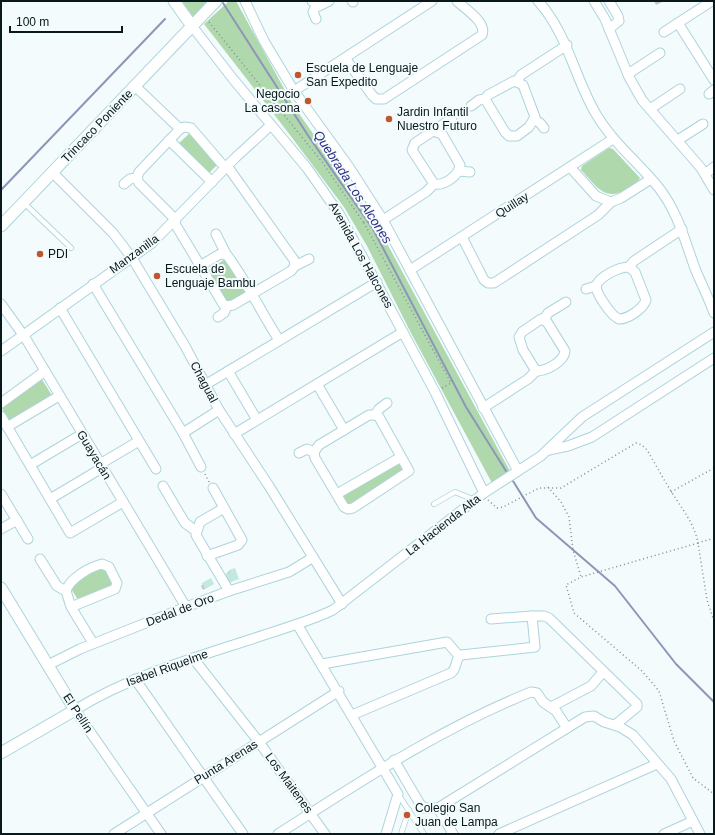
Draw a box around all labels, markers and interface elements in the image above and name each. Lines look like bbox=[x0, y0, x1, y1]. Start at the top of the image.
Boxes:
scale bar bbox=[10, 8, 122, 34]
text: 100 m bbox=[16, 15, 49, 29]
place label: Escuela de Lenguaje San Expedito bbox=[306, 61, 418, 89]
marker: Escuela de Lenguaje San Expedito bbox=[293, 70, 303, 80]
street label: Trincaco Poniente bbox=[59, 86, 136, 165]
place label: Negocio La casona bbox=[245, 87, 300, 115]
marker: Negocio La casona bbox=[303, 96, 313, 106]
place label: Jardin Infantil Nuestro Futuro bbox=[397, 105, 477, 133]
marker: Jardin Infantil Nuestro Futuro bbox=[384, 114, 394, 124]
water label: Quebrada Los Alcones bbox=[311, 128, 395, 247]
street label: Quillay bbox=[493, 189, 531, 221]
street label: Avenida Los Halcones bbox=[326, 199, 396, 311]
street label: Manzanilla bbox=[107, 231, 162, 277]
place label: PDI bbox=[48, 247, 68, 261]
marker: PDI bbox=[35, 249, 45, 259]
place label: Escuela de Lenguaje Bambu bbox=[165, 262, 256, 290]
marker: Escuela de Lenguaje Bambu bbox=[152, 271, 162, 281]
street label: Chagual bbox=[187, 359, 221, 405]
street label: Guayacán bbox=[74, 428, 114, 482]
street label: La Hacienda Alta bbox=[403, 491, 483, 558]
street label: Dedal de Oro bbox=[144, 591, 216, 629]
street label: Isabel Riquelme bbox=[124, 647, 210, 689]
street label: El Pellín bbox=[60, 691, 96, 735]
street label: Punta Arenas bbox=[192, 737, 260, 787]
street label: Los Maitenes bbox=[262, 750, 316, 816]
place label: Colegio San Juan de Lampa bbox=[415, 801, 498, 829]
marker: Colegio San Juan de Lampa bbox=[402, 810, 412, 820]

